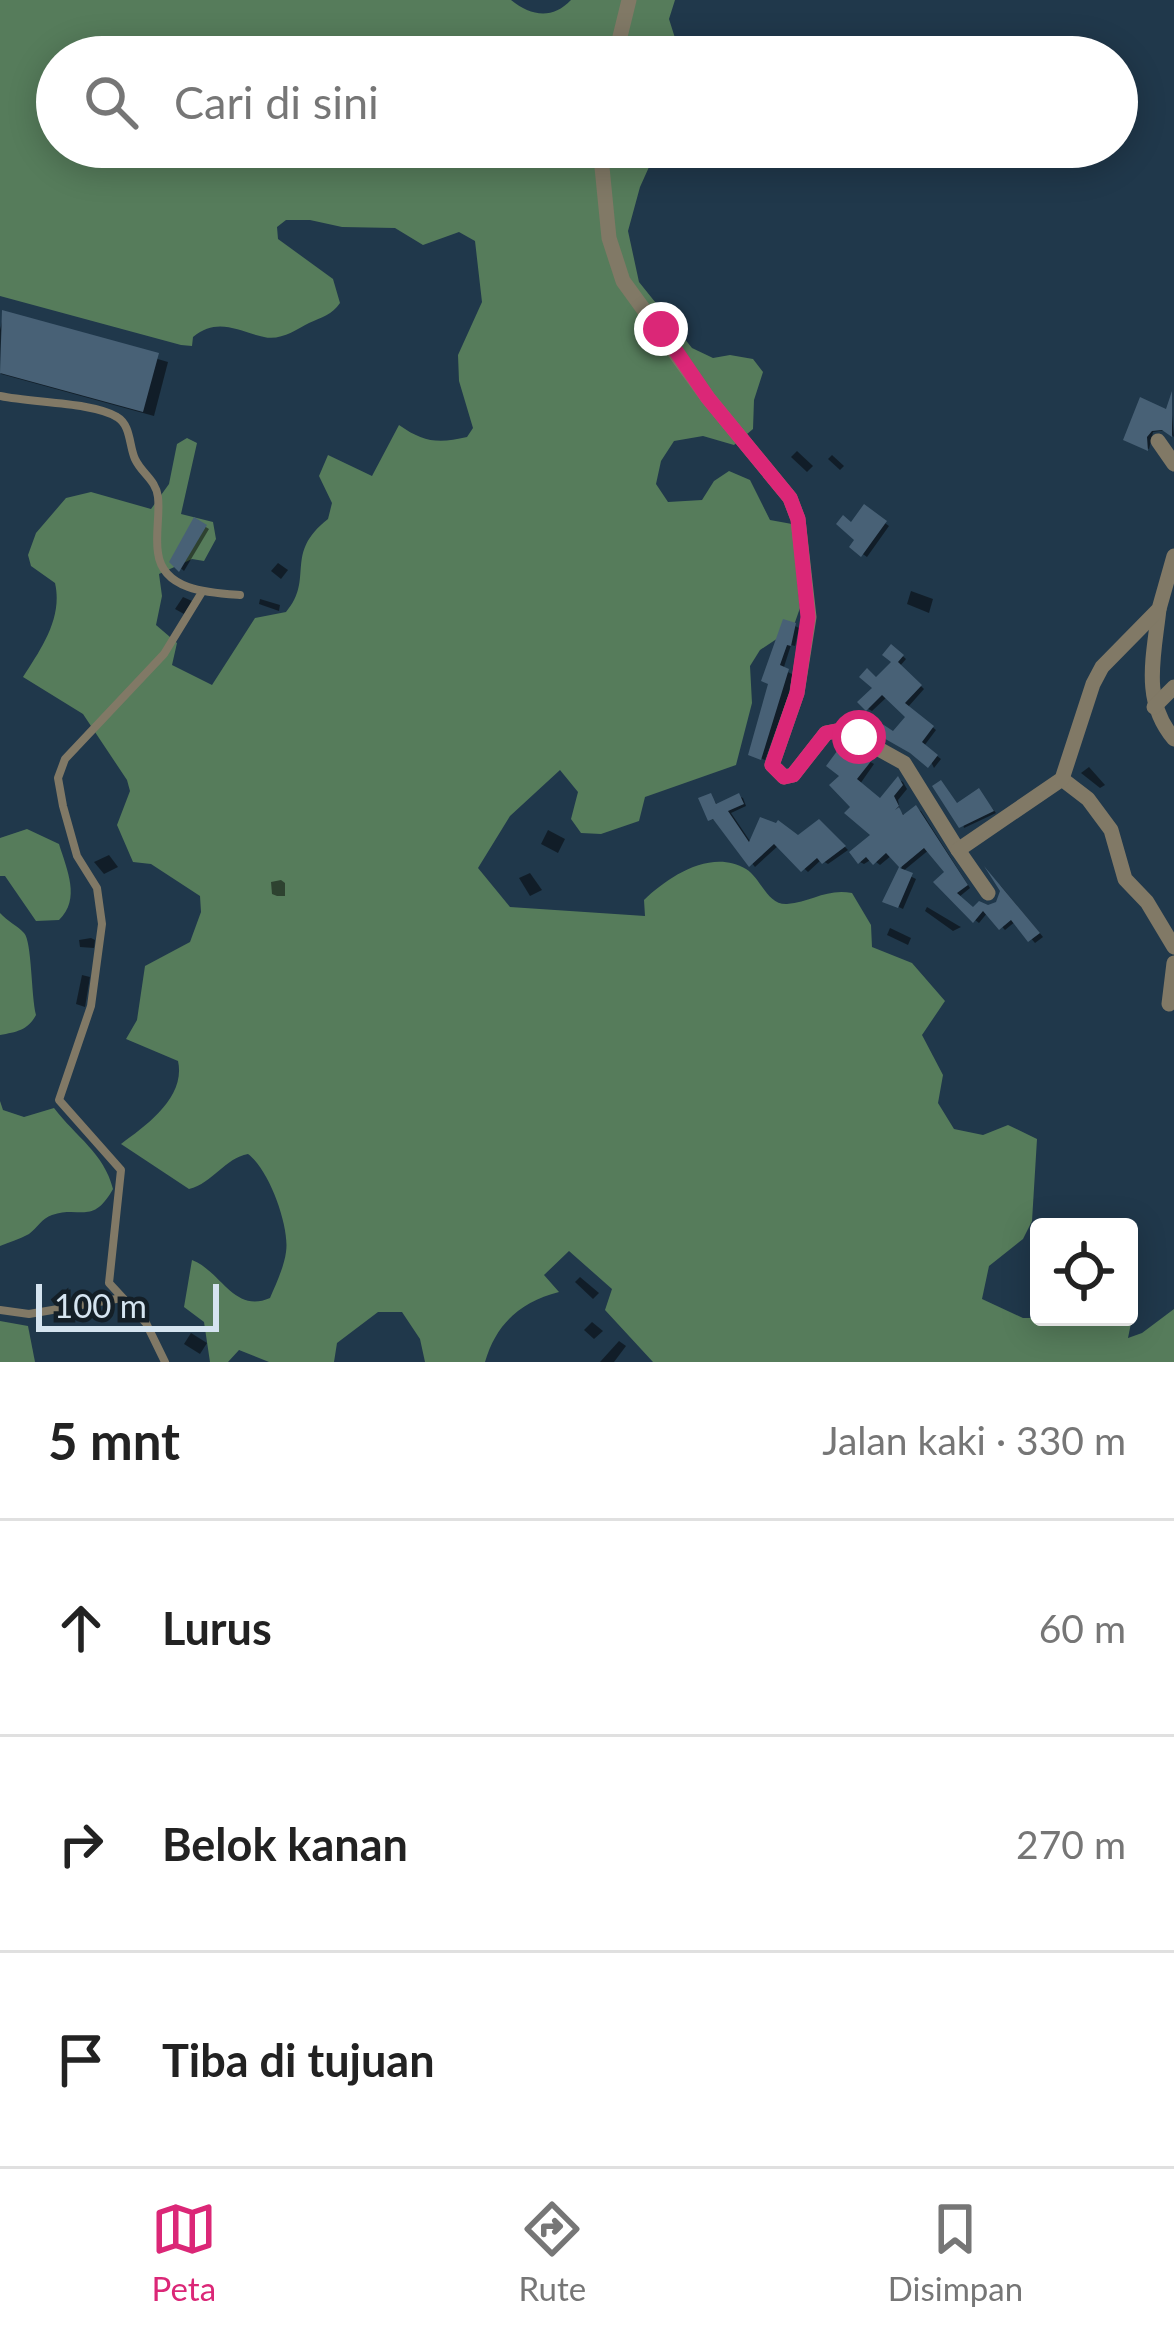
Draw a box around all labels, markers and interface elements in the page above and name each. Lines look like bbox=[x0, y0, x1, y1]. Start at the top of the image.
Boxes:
search box bbox=[36, 36, 1138, 168]
icon: search bbox=[78, 69, 144, 135]
text: Cari di sini bbox=[174, 75, 379, 129]
route end bbox=[634, 302, 688, 356]
route start bbox=[832, 710, 886, 764]
map controls bbox=[1030, 1218, 1138, 1326]
button: locate bbox=[1030, 1218, 1138, 1326]
scale bar bbox=[36, 1278, 219, 1331]
text: 100 m bbox=[54, 1285, 147, 1325]
text: 5 mnt bbox=[48, 1410, 180, 1471]
text: Jalan kaki · 330 m bbox=[822, 1417, 1126, 1463]
icon: ahead bbox=[48, 1595, 114, 1661]
text: Lurus bbox=[162, 1601, 272, 1655]
text: 60 m bbox=[1039, 1605, 1126, 1651]
icon: right bbox=[48, 1811, 114, 1877]
text: Belok kanan bbox=[162, 1817, 408, 1871]
text: 270 m bbox=[1016, 1821, 1126, 1867]
icon: arrive bbox=[48, 2027, 114, 2093]
text: Tiba di tujuan bbox=[162, 2033, 435, 2087]
tab: Peta bbox=[151, 2196, 217, 2308]
tab: Rute bbox=[519, 2196, 586, 2308]
tab: Disimpan bbox=[888, 2196, 1023, 2308]

